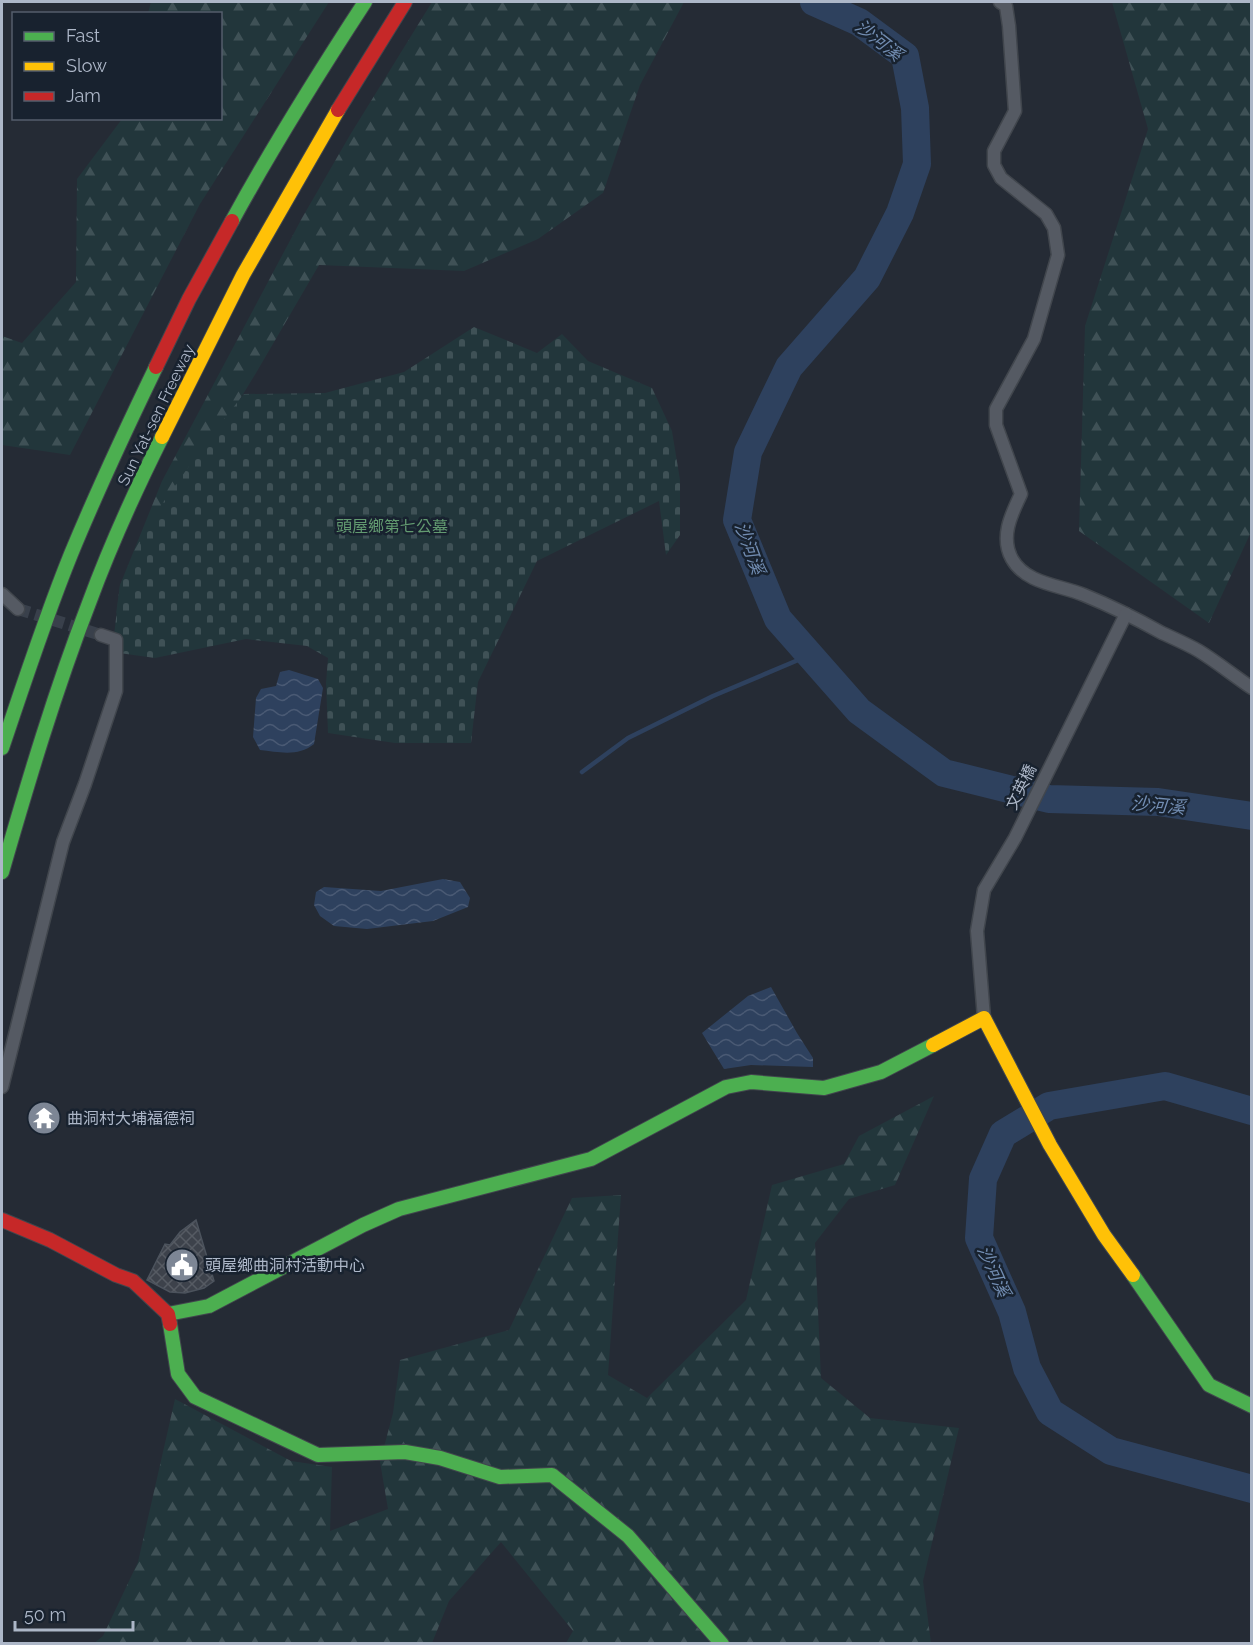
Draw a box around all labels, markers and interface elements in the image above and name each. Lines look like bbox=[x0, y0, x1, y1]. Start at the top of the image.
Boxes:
legend bbox=[12, 12, 222, 120]
water label: 沙河溪 bbox=[851, 15, 909, 67]
text: Fast bbox=[66, 25, 100, 46]
text: Slow bbox=[66, 55, 107, 76]
text: Jam bbox=[66, 85, 101, 106]
street label: Sun Yat-sen Freeway bbox=[113, 341, 199, 489]
park label: 頭屋鄉第七公墓 bbox=[336, 517, 448, 536]
water label: 沙河溪 bbox=[731, 519, 770, 580]
street label: 文英橋 bbox=[1002, 761, 1040, 813]
water label: 沙河溪 bbox=[1130, 792, 1189, 818]
temple icon: 曲洞村大埔福德祠 bbox=[26, 1100, 62, 1136]
place label: 曲洞村大埔福德祠 bbox=[67, 1109, 195, 1128]
water label: 沙河溪 bbox=[973, 1242, 1016, 1303]
public building icon: 頭屋鄉曲洞村活動中心 bbox=[164, 1247, 200, 1283]
place label: 頭屋鄉曲洞村活動中心 bbox=[205, 1256, 365, 1275]
scale bar bbox=[15, 1594, 134, 1632]
text: 50 m bbox=[24, 1604, 66, 1625]

